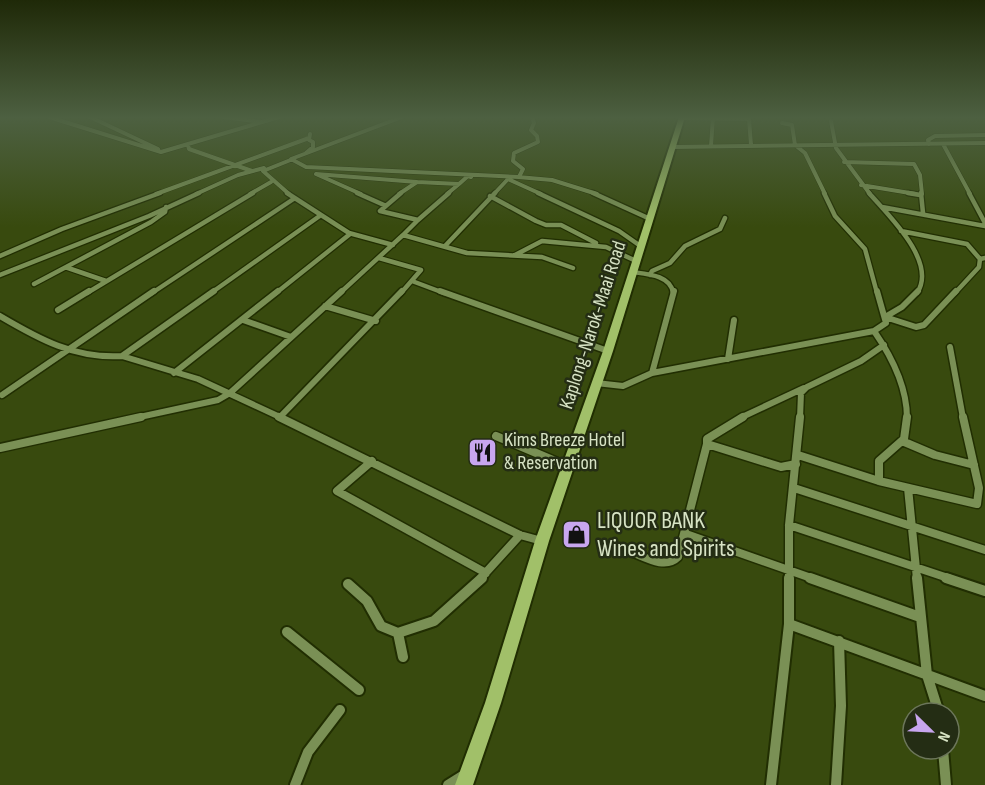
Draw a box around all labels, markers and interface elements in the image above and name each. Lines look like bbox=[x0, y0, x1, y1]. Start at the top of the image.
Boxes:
street label: Kaplong-Narok-Maai Road bbox=[554, 238, 632, 412]
place label: Kims Breeze Hotel & Reservation bbox=[504, 428, 625, 475]
restaurant icon: Kims Breeze Hotel & Reservation bbox=[467, 436, 499, 468]
place label: LIQUOR BANK Wines and Spirits bbox=[597, 506, 735, 563]
shop icon: LIQUOR BANK Wines and Spirits bbox=[560, 518, 592, 550]
north arrow bbox=[901, 701, 961, 761]
text: N bbox=[933, 729, 954, 744]

